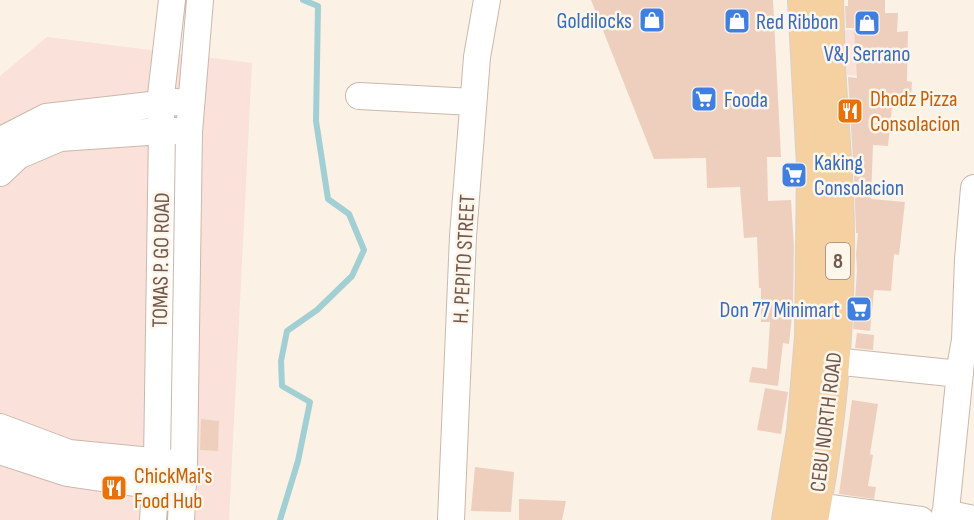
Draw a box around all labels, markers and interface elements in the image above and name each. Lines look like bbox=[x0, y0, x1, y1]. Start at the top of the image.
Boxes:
shop icon: Goldilocks bbox=[637, 5, 667, 35]
shop icon: Red Ribbon bbox=[722, 6, 752, 36]
place label: Goldilocks bbox=[556, 8, 632, 35]
shop icon: V&J Serrano bbox=[852, 8, 882, 38]
place label: Red Ribbon bbox=[756, 9, 838, 36]
place label: V&J Serrano bbox=[824, 41, 910, 68]
supermarket icon: Fooda bbox=[689, 84, 719, 114]
place label: Dhodz Pizza Consolacion bbox=[870, 86, 960, 138]
place label: Fooda bbox=[724, 87, 768, 114]
restaurant icon: Dhodz Pizza Consolacion bbox=[835, 96, 865, 126]
place label: Kaking Consolacion bbox=[814, 150, 904, 202]
supermarket icon: Kaking Consolacion bbox=[779, 160, 809, 190]
street label: TOMAS P. GO ROAD bbox=[147, 192, 176, 328]
street label: H. PEPITO STREET bbox=[448, 194, 481, 324]
road number: 8 bbox=[826, 243, 850, 279]
supermarket icon: Don 77 Minimart bbox=[844, 294, 874, 324]
place label: Don 77 Minimart bbox=[719, 297, 840, 324]
street label: CEBU NORTH ROAD bbox=[805, 351, 848, 494]
place label: ChickMai's Food Hub bbox=[134, 463, 212, 515]
restaurant icon: ChickMai's Food Hub bbox=[99, 473, 129, 503]

